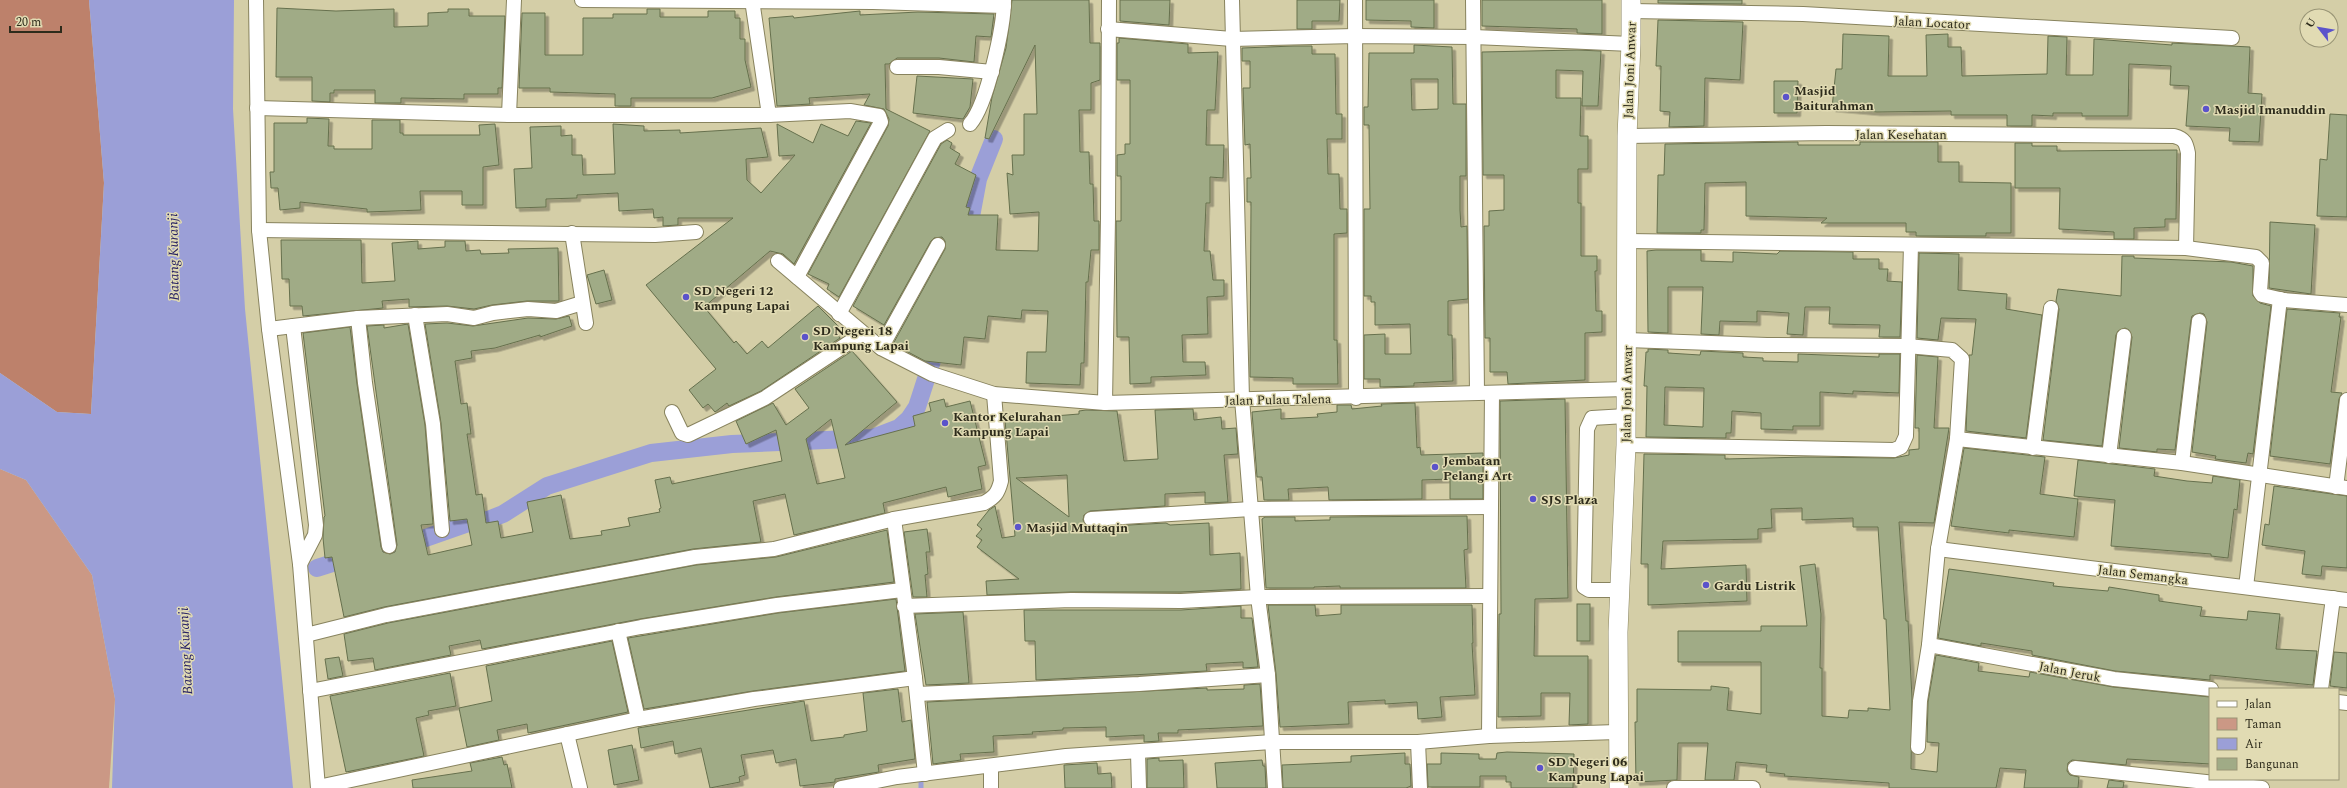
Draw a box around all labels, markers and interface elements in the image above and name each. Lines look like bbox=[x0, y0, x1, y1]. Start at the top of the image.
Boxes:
scale bar bbox=[10, 8, 61, 34]
north arrow bbox=[2299, 8, 2339, 48]
street label: Jalan Locator bbox=[1893, 11, 1971, 35]
text: 20 m bbox=[16, 13, 41, 32]
text: U bbox=[2301, 15, 2321, 31]
street label: Jalan Joni Anwar bbox=[1618, 21, 1642, 119]
place label: Masjid Baiturahman bbox=[1794, 81, 1874, 116]
marker: Masjid Baiturahman bbox=[1781, 92, 1791, 102]
place label: Masjid Imanuddin bbox=[2214, 100, 2326, 120]
marker: Masjid Imanuddin bbox=[2201, 104, 2211, 114]
street label: Jalan Kesehatan bbox=[1855, 125, 1947, 145]
water label: Batang Kuranji bbox=[162, 213, 185, 301]
place label: SD Negeri 12 Kampung Lapai bbox=[694, 281, 790, 316]
marker: SD Negeri 12 Kampung Lapai bbox=[681, 292, 691, 302]
place label: SD Negeri 18 Kampung Lapai bbox=[813, 321, 909, 356]
marker: SD Negeri 18 Kampung Lapai bbox=[800, 332, 810, 342]
street label: Jalan Joni Anwar bbox=[1616, 345, 1638, 443]
street label: Jalan Pulau Talena bbox=[1224, 389, 1332, 411]
place label: Kantor Kelurahan Kampung Lapai bbox=[953, 407, 1062, 442]
marker: Kantor Kelurahan Kampung Lapai bbox=[940, 418, 950, 428]
place label: Jembatan Pelangi Art bbox=[1443, 451, 1512, 486]
marker: Jembatan Pelangi Art bbox=[1430, 462, 1440, 472]
place label: SJS Plaza bbox=[1541, 490, 1598, 510]
marker: SJS Plaza bbox=[1528, 494, 1538, 504]
place label: Masjid Muttaqin bbox=[1026, 518, 1128, 538]
marker: Masjid Muttaqin bbox=[1013, 522, 1023, 532]
street label: Jalan Semangka bbox=[2097, 560, 2190, 591]
place label: Gardu Listrik bbox=[1714, 576, 1796, 596]
marker: Gardu Listrik bbox=[1701, 580, 1711, 590]
water label: Batang Kuranji bbox=[173, 607, 198, 695]
street label: Jalan Jeruk bbox=[2037, 656, 2103, 688]
legend bbox=[2209, 688, 2339, 780]
text: Jalan bbox=[2245, 695, 2272, 714]
text: Taman bbox=[2245, 715, 2282, 734]
text: Air bbox=[2245, 735, 2263, 754]
place label: SD Negeri 06 Kampung Lapai bbox=[1548, 752, 1644, 787]
text: Bangunan bbox=[2245, 755, 2299, 774]
marker: SD Negeri 06 Kampung Lapai bbox=[1535, 763, 1545, 773]

